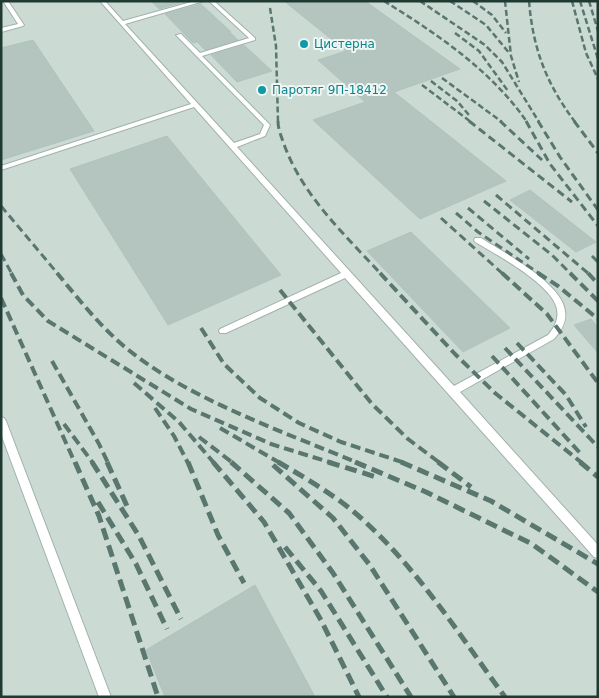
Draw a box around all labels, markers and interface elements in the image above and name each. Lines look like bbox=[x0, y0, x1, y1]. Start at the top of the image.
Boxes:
place label: Цистерна bbox=[314, 37, 375, 51]
marker: Цистерна bbox=[298, 38, 310, 50]
place label: Паротяг 9П-18412 bbox=[272, 83, 387, 97]
marker: Паротяг 9П-18412 bbox=[256, 84, 268, 96]

